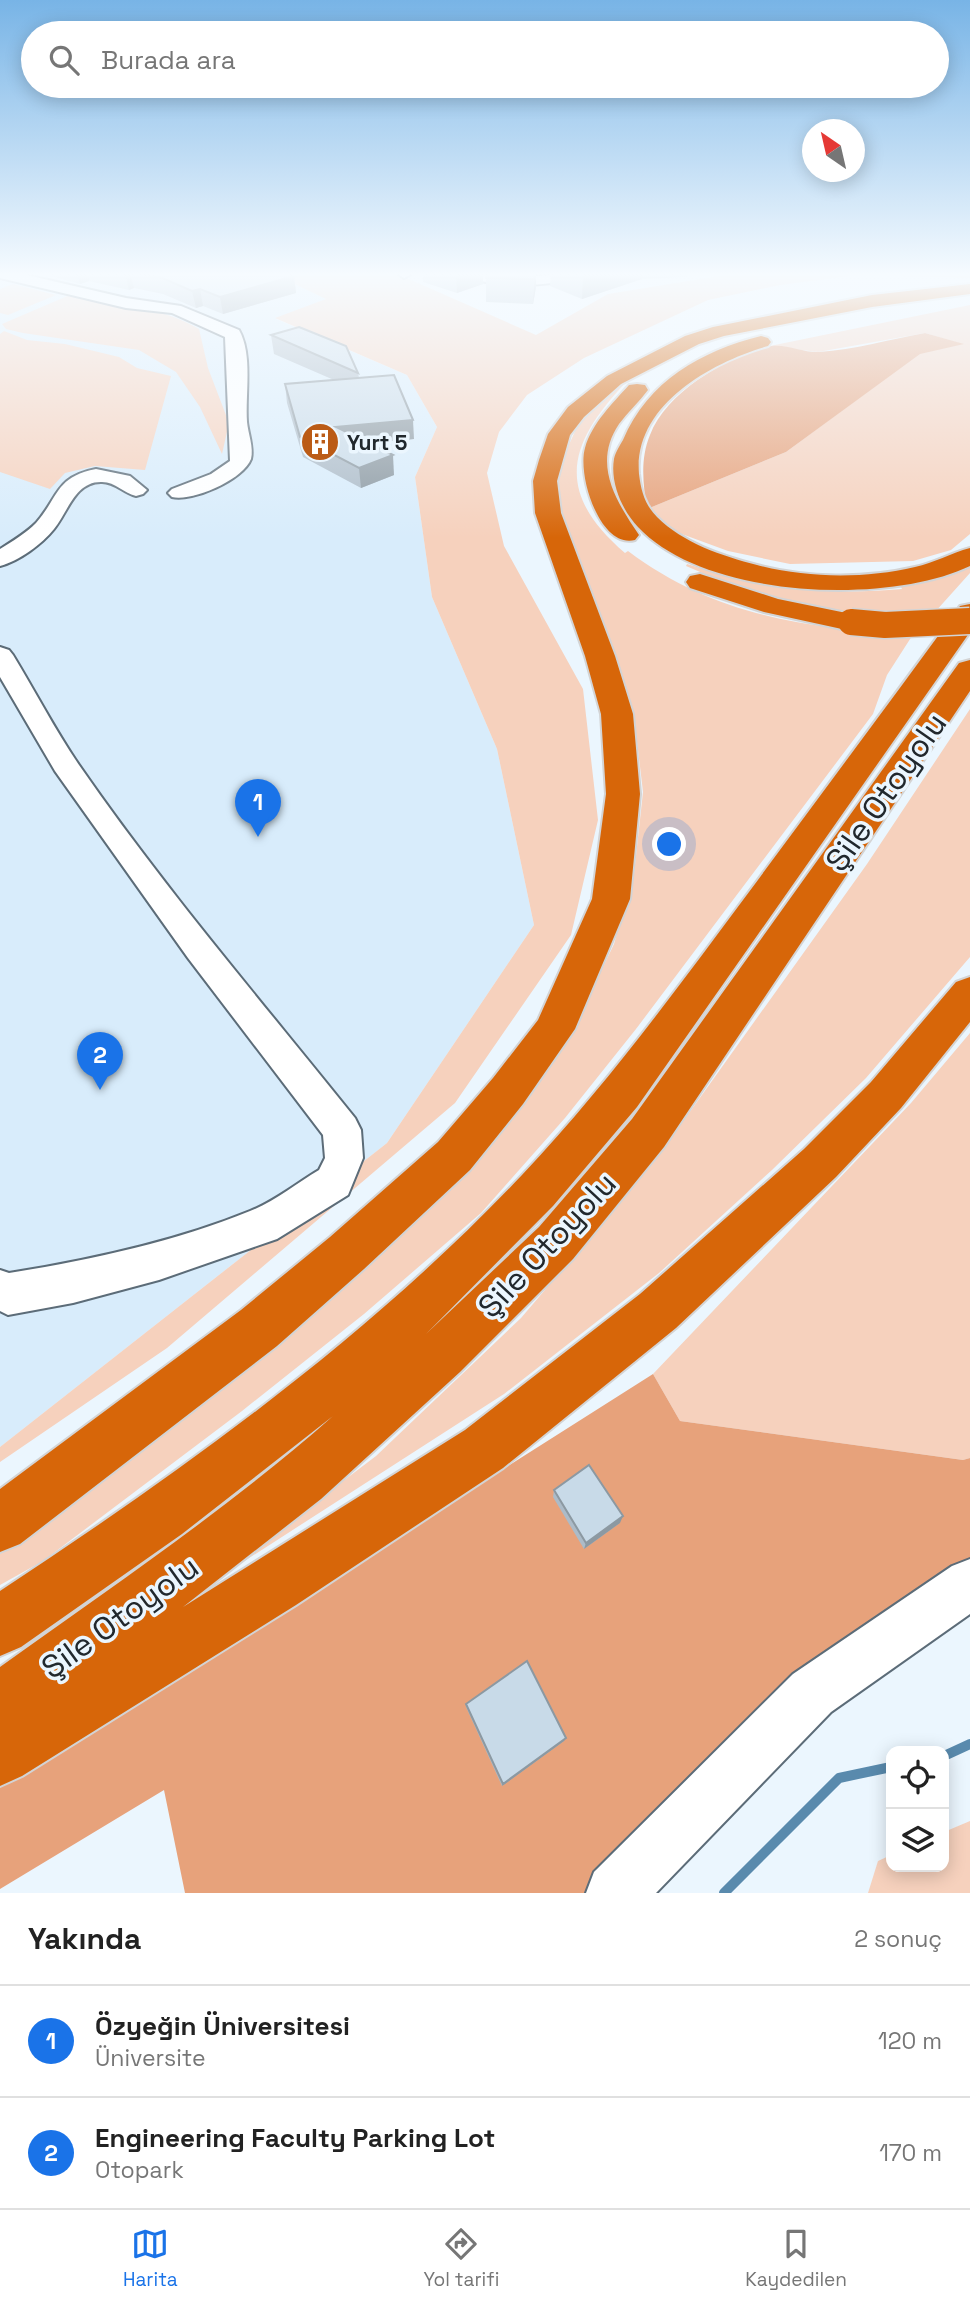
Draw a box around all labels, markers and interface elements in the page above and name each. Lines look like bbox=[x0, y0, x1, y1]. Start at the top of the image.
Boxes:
search box bbox=[21, 21, 949, 98]
icon: search bbox=[45, 41, 83, 79]
text: Burada ara bbox=[101, 43, 236, 77]
north arrow bbox=[802, 119, 865, 182]
building icon: Yurt 5 bbox=[299, 421, 341, 463]
place label: Yurt 5 bbox=[347, 429, 407, 456]
street label: Şile Otoyolu bbox=[817, 705, 955, 879]
pin: 1 bbox=[235, 779, 281, 837]
your location bbox=[652, 827, 686, 861]
pin: 2 bbox=[77, 1032, 123, 1090]
street label: Şile Otoyolu bbox=[469, 1164, 625, 1326]
street label: Şile Otoyolu bbox=[34, 1547, 206, 1687]
map controls bbox=[886, 1746, 949, 1872]
button: locate bbox=[886, 1746, 949, 1809]
button: layers bbox=[886, 1809, 949, 1872]
text: Yakında bbox=[28, 1919, 141, 1958]
text: 2 sonuç bbox=[854, 1924, 942, 1954]
text: Özyeğin Üniversitesi bbox=[95, 2009, 350, 2043]
text: 1 bbox=[46, 2026, 56, 2056]
text: 120 m bbox=[878, 2026, 942, 2056]
text: Üniversite bbox=[95, 2043, 206, 2073]
text: Engineering Faculty Parking Lot bbox=[95, 2121, 495, 2155]
text: 2 bbox=[44, 2138, 58, 2168]
text: 170 m bbox=[879, 2138, 942, 2168]
text: Otopark bbox=[95, 2155, 184, 2185]
tab: Harita bbox=[123, 2225, 178, 2292]
tab: Yol tarifi bbox=[424, 2225, 499, 2292]
tab: Kaydedilen bbox=[745, 2225, 847, 2292]

